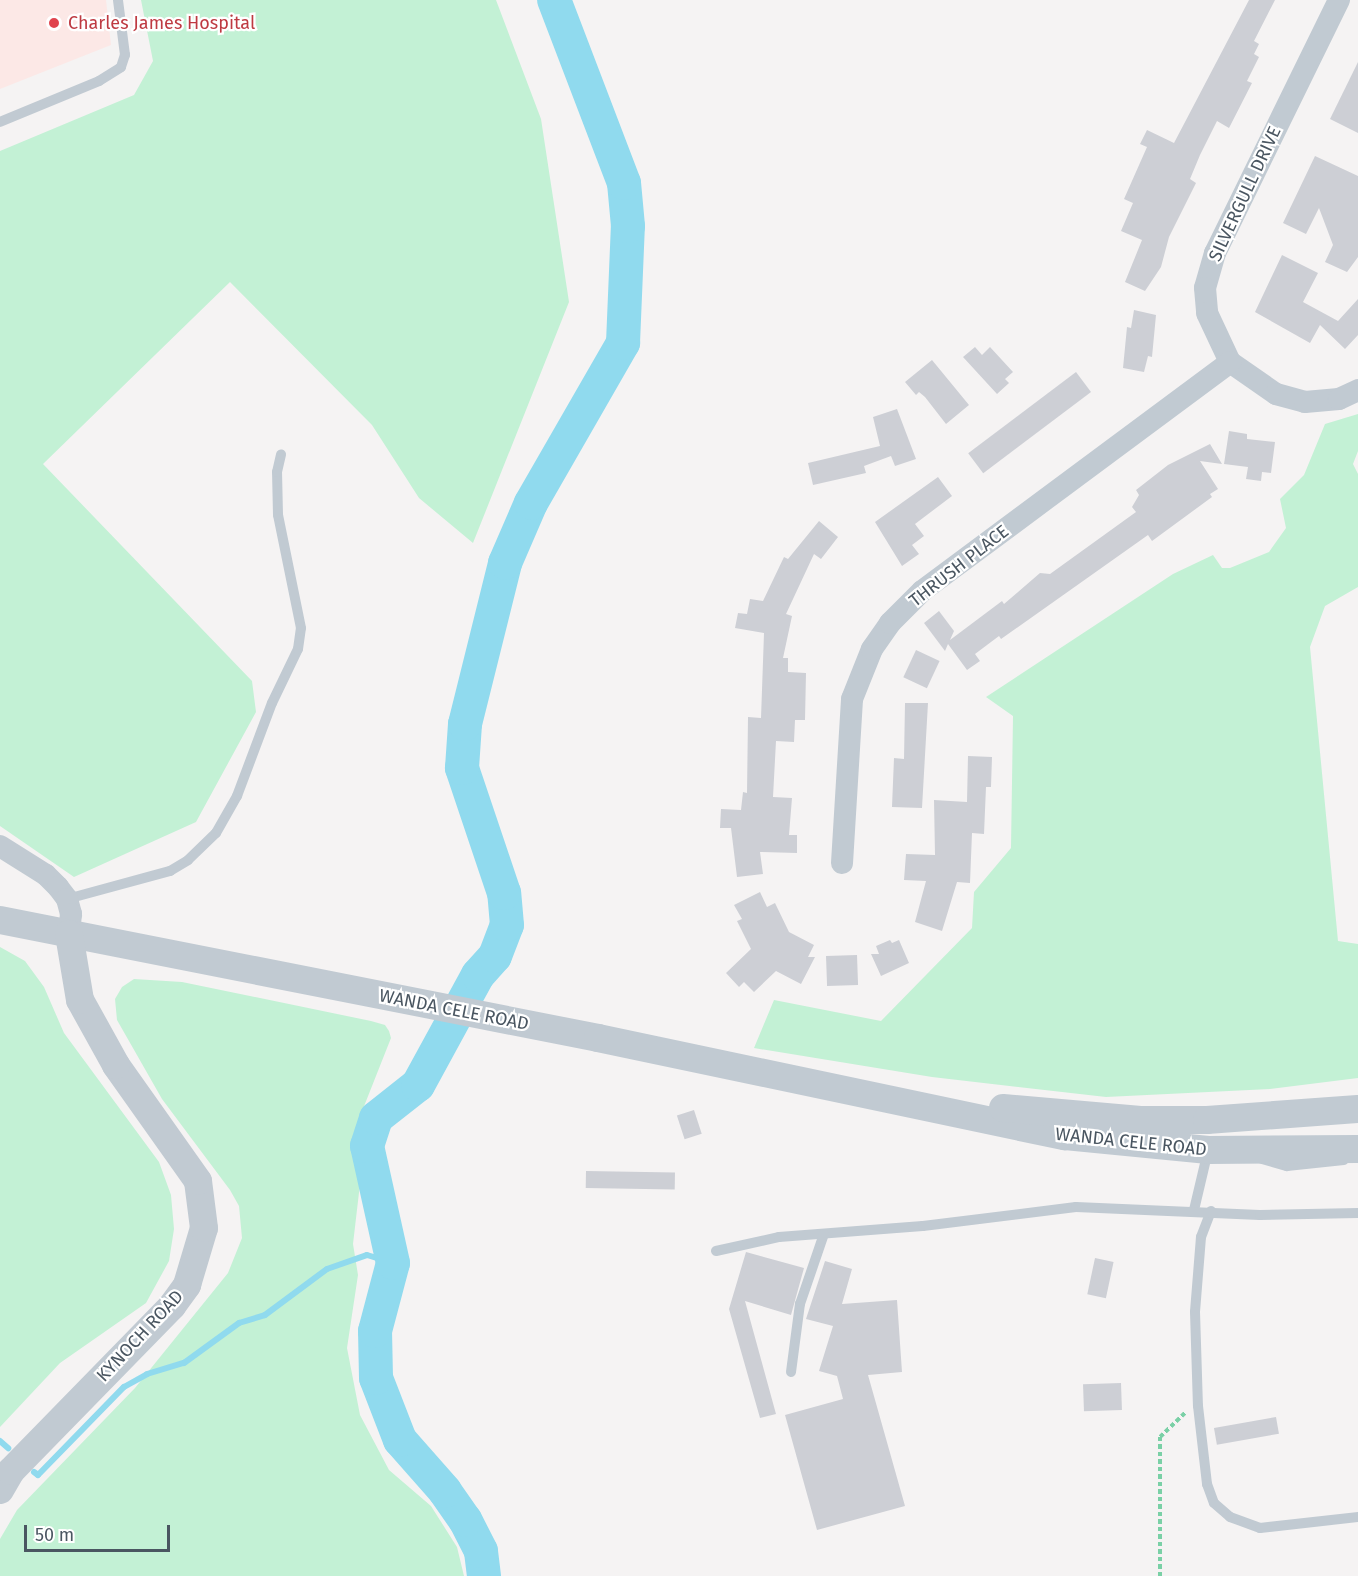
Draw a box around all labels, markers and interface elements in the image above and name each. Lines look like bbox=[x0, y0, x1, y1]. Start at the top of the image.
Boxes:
place label: Charles James Hospital bbox=[68, 12, 255, 34]
marker: Charles James Hospital bbox=[45, 14, 63, 32]
street label: SILVERGULL DRIVE bbox=[1204, 123, 1286, 265]
street label: THRUSH PLACE bbox=[905, 520, 1013, 612]
street label: WANDA CELE ROAD bbox=[377, 985, 531, 1035]
street label: WANDA CELE ROAD bbox=[1054, 1123, 1208, 1161]
street label: KYNOCH ROAD bbox=[92, 1286, 188, 1386]
scale bar bbox=[27, 1513, 172, 1551]
text: 50 m bbox=[35, 1524, 74, 1546]

